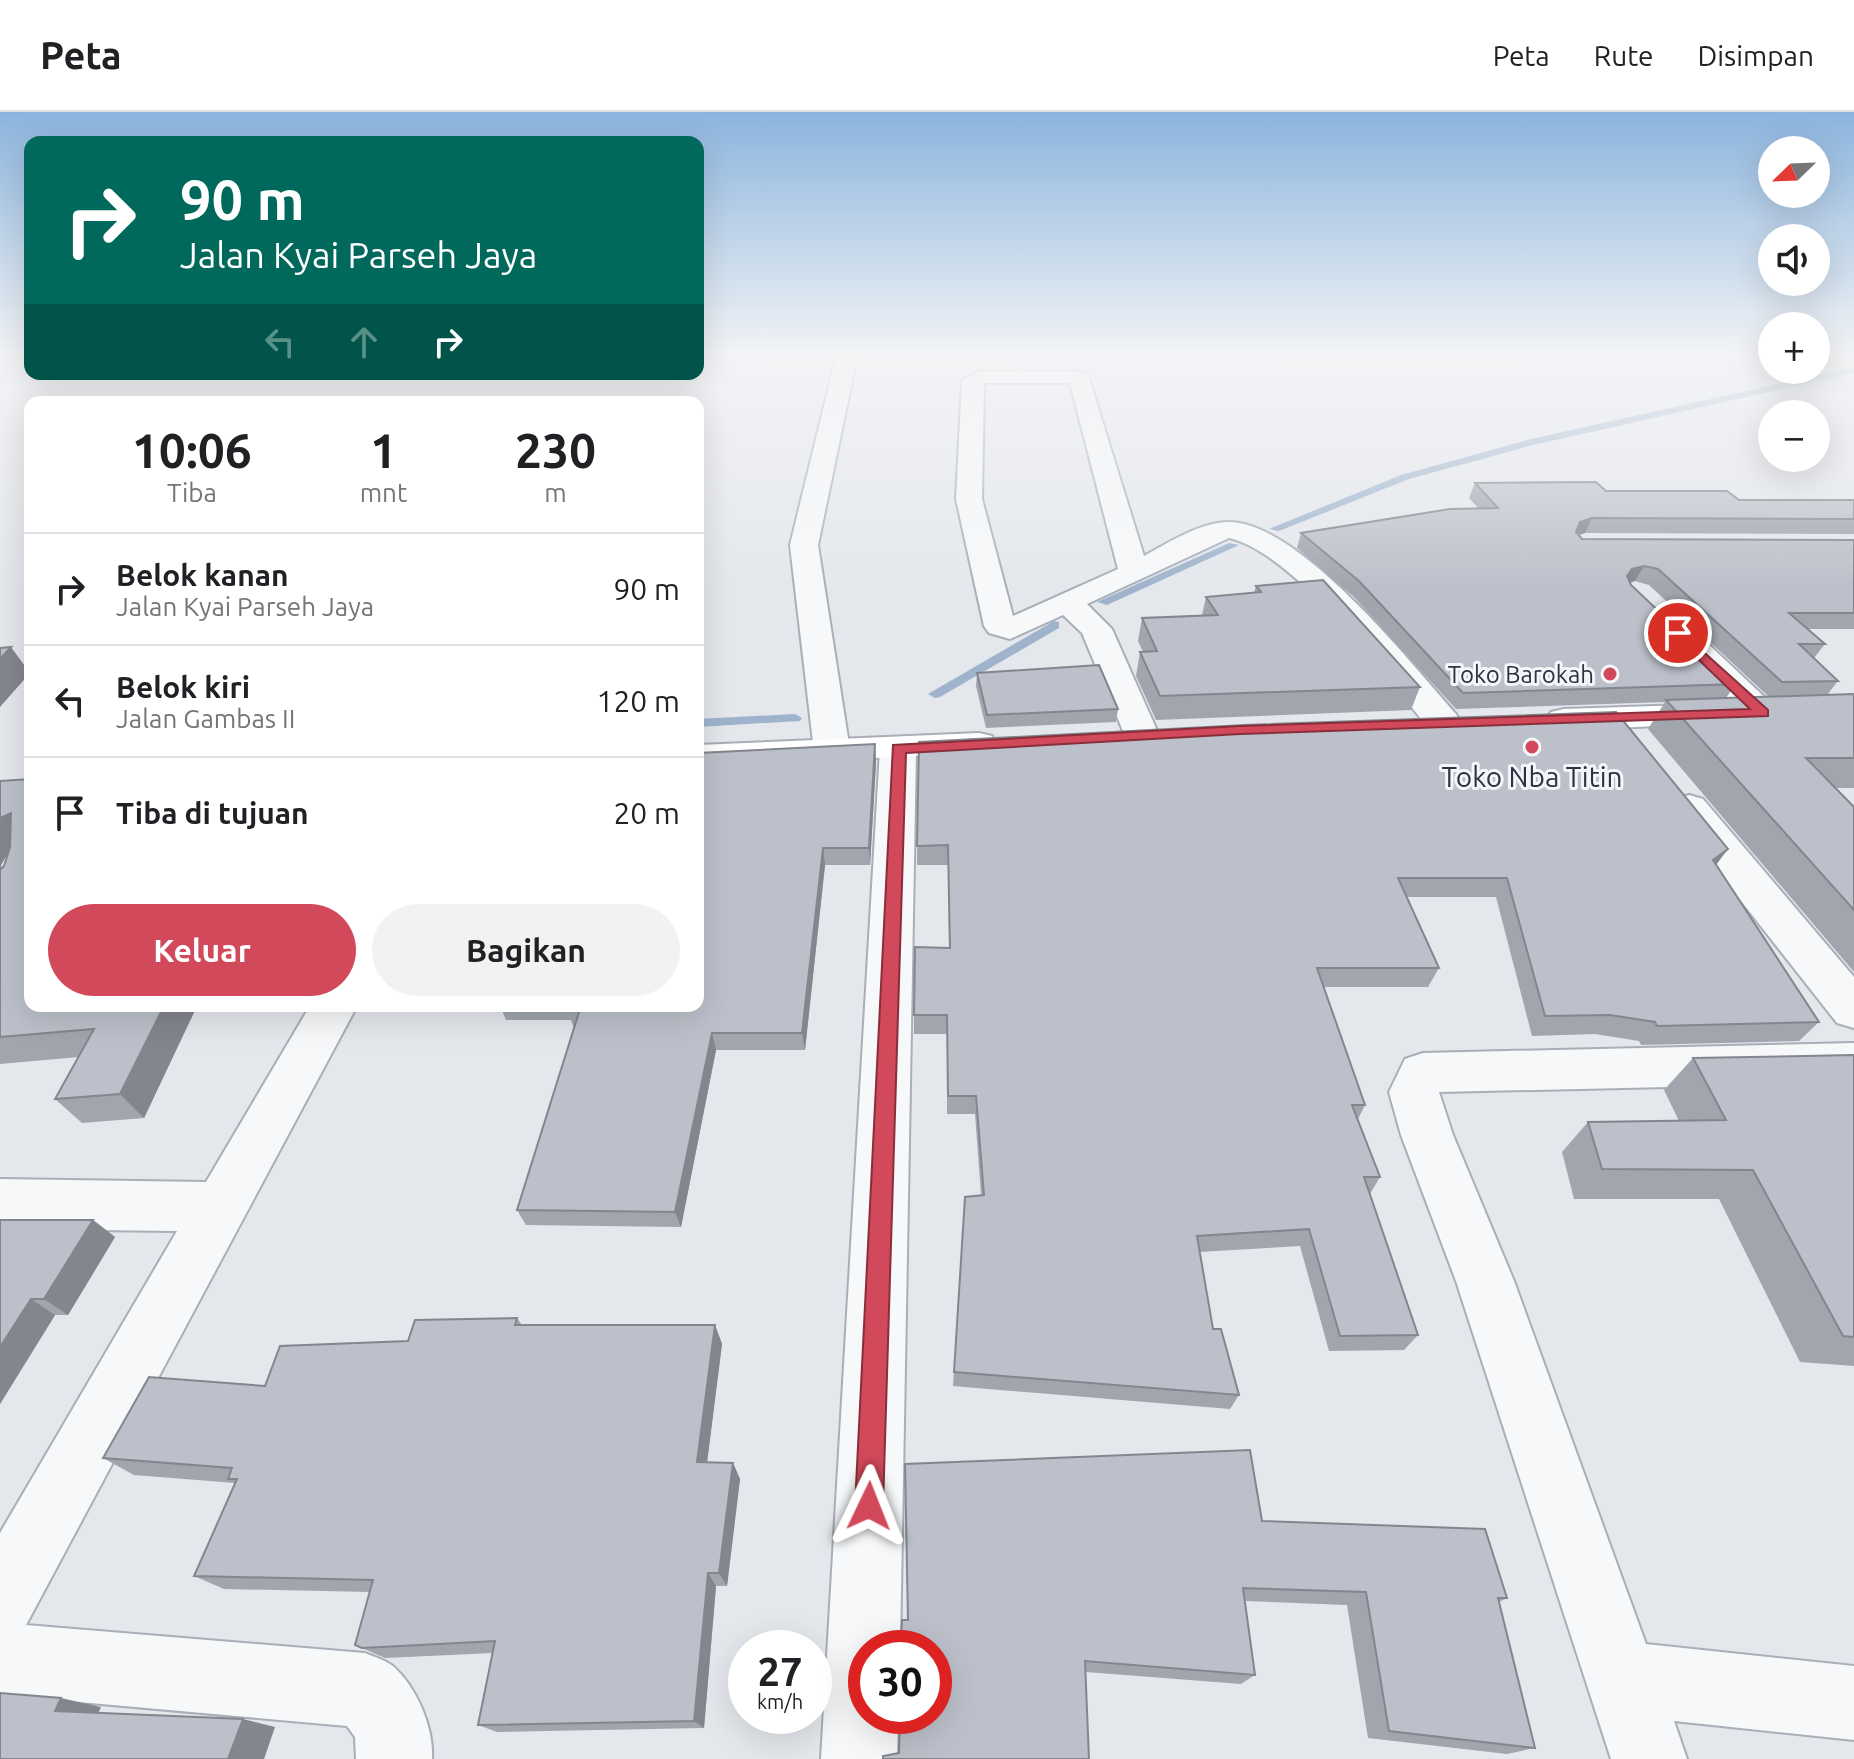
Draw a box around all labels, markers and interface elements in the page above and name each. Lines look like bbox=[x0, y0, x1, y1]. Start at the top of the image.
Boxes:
text: Peta bbox=[40, 34, 122, 76]
text: Peta bbox=[1493, 40, 1550, 71]
text: Rute bbox=[1594, 40, 1654, 71]
text: Disimpan bbox=[1698, 40, 1814, 71]
north arrow bbox=[1758, 136, 1830, 208]
map controls bbox=[1758, 136, 1830, 472]
icon: right bbox=[48, 168, 152, 272]
text: 90 m bbox=[180, 168, 305, 231]
button: sound bbox=[1758, 224, 1830, 296]
text: Jalan Kyai Parseh Jaya bbox=[180, 234, 537, 275]
button: + bbox=[1758, 312, 1830, 384]
icon: left bbox=[258, 320, 302, 364]
icon: ahead bbox=[342, 320, 386, 364]
icon: right bbox=[426, 320, 470, 364]
button: − bbox=[1758, 400, 1830, 472]
text: 10:06 bbox=[132, 423, 252, 477]
text: 1 bbox=[370, 423, 397, 477]
text: 230 bbox=[515, 423, 596, 477]
text: Tiba bbox=[167, 478, 217, 507]
text: mnt bbox=[360, 478, 407, 507]
text: m bbox=[544, 478, 567, 507]
text: Belok kanan bbox=[116, 558, 289, 592]
icon: right bbox=[48, 567, 92, 611]
text: 90 m bbox=[613, 572, 680, 606]
text: Jalan Kyai Parseh Jaya bbox=[116, 592, 374, 621]
pin bbox=[1644, 599, 1712, 667]
icon: arrive bbox=[1656, 611, 1700, 655]
place label: Toko Barokah bbox=[1448, 661, 1594, 688]
marker: Toko Barokah bbox=[1601, 665, 1619, 683]
text: Belok kiri bbox=[116, 670, 250, 704]
icon: left bbox=[48, 679, 92, 723]
text: 120 m bbox=[596, 684, 680, 718]
text: Jalan Gambas II bbox=[116, 704, 295, 733]
marker: Toko Nba Titin bbox=[1523, 738, 1541, 756]
place label: Toko Nba Titin bbox=[1442, 761, 1622, 792]
icon: arrive bbox=[48, 791, 92, 835]
text: Tiba di tujuan bbox=[116, 796, 309, 830]
text: 20 m bbox=[613, 796, 680, 830]
button: Keluar bbox=[48, 904, 356, 996]
button: Bagikan bbox=[372, 904, 680, 996]
position arrow bbox=[827, 1464, 911, 1548]
speed limit sign: 30 bbox=[848, 1630, 952, 1734]
text: 27 bbox=[757, 1649, 803, 1694]
text: km/h bbox=[757, 1690, 803, 1713]

